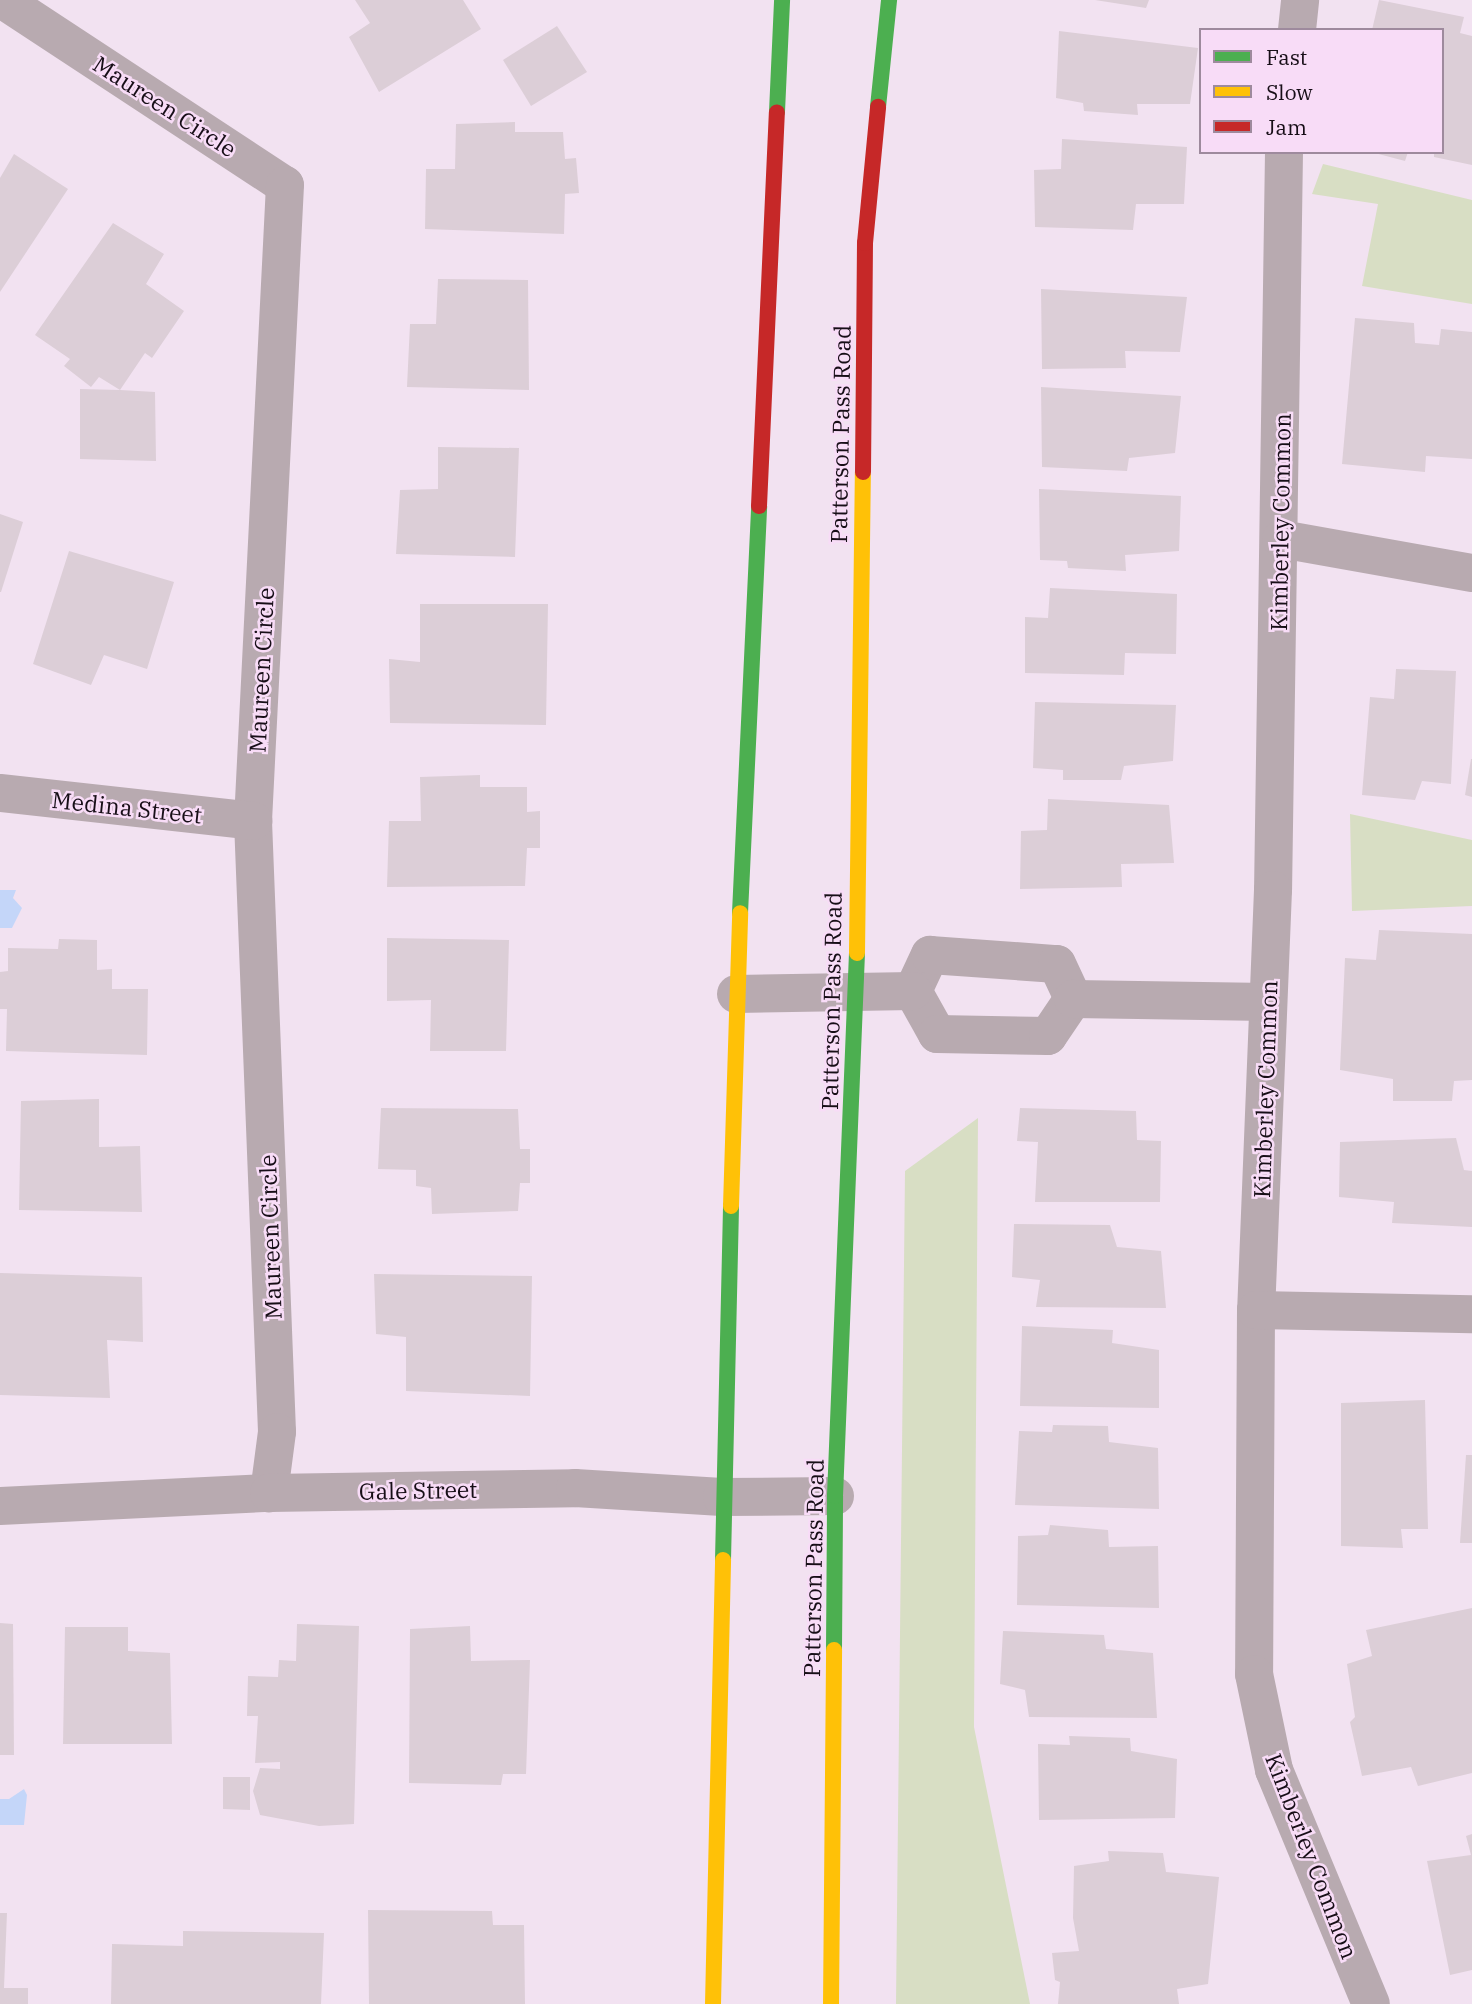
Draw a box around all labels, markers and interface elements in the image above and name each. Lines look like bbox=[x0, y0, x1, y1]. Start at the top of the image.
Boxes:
legend bbox=[1199, 28, 1444, 154]
text: Fast bbox=[1266, 43, 1307, 71]
street label: Maureen Circle bbox=[88, 49, 242, 163]
text: Slow bbox=[1266, 78, 1313, 106]
text: Jam bbox=[1266, 113, 1307, 141]
street label: Patterson Pass Road bbox=[824, 325, 856, 543]
street label: Kimberley Common bbox=[1264, 413, 1296, 631]
street label: Maureen Circle bbox=[243, 587, 279, 753]
street label: Medina Street bbox=[50, 785, 204, 829]
street label: Patterson Pass Road bbox=[815, 892, 847, 1110]
street label: Kimberley Common bbox=[1247, 980, 1283, 1198]
street label: Maureen Circle bbox=[253, 1154, 287, 1320]
street label: Patterson Pass Road bbox=[797, 1459, 829, 1677]
street label: Gale Street bbox=[358, 1475, 478, 1505]
street label: Kimberley Common bbox=[1260, 1749, 1364, 1963]

